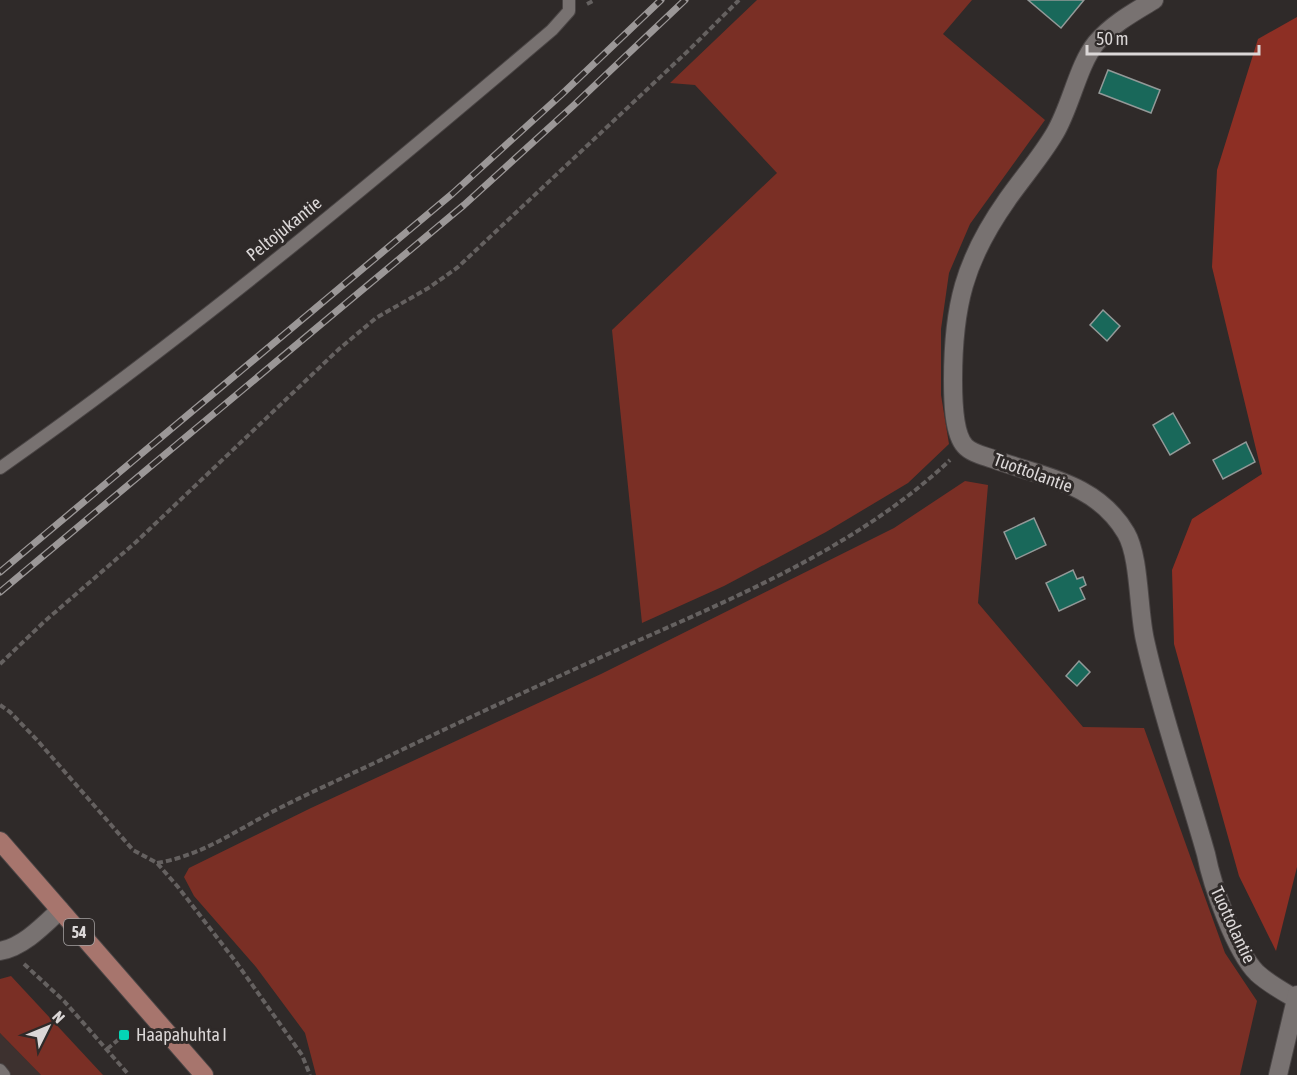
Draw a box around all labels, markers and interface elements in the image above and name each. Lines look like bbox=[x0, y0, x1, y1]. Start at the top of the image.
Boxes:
scale bar bbox=[1087, 18, 1260, 56]
text: 50 m bbox=[1096, 28, 1128, 49]
street label: Peltojukantie bbox=[242, 192, 325, 265]
street label: Tuottolantie bbox=[991, 449, 1075, 496]
street label: Tuottolantie bbox=[1207, 883, 1260, 966]
road number: 54 bbox=[64, 919, 94, 945]
north arrow bbox=[18, 997, 78, 1057]
text: N bbox=[49, 1007, 69, 1026]
place label: Haapahuhta I bbox=[136, 1024, 227, 1045]
marker: Haapahuhta I bbox=[117, 1028, 131, 1042]

